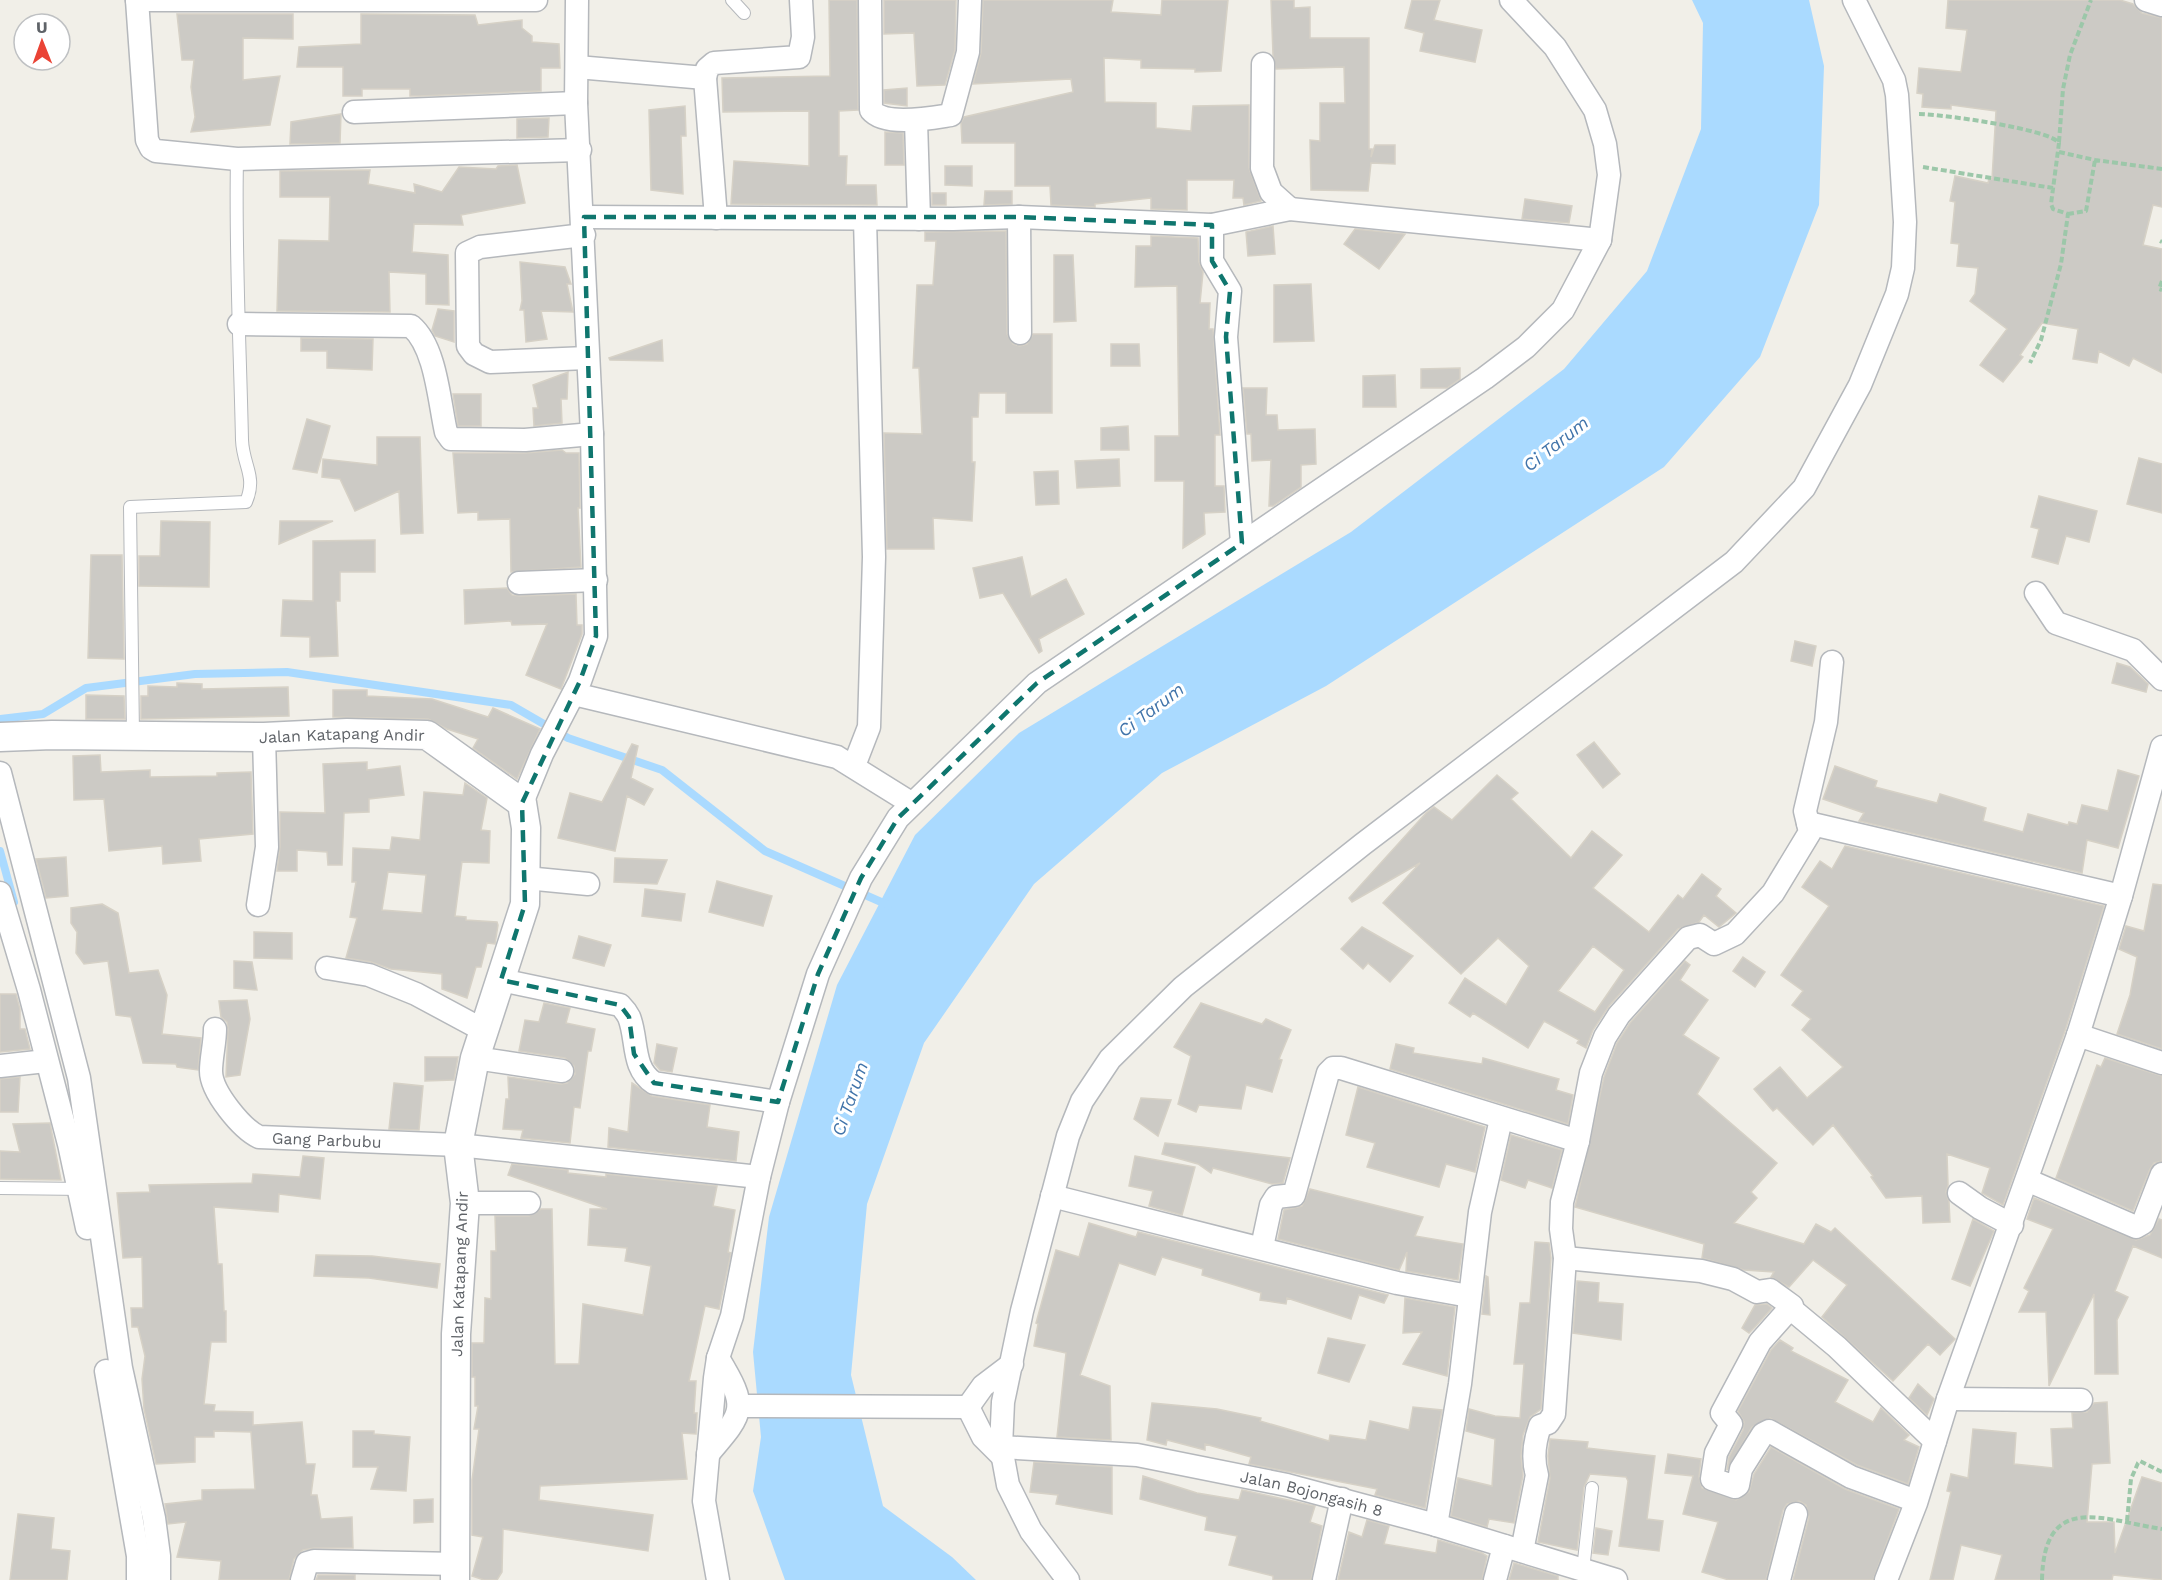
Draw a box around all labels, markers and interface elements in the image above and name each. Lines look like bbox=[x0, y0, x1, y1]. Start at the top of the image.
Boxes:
north arrow bbox=[12, 12, 72, 72]
text: U bbox=[36, 18, 48, 37]
water label: Ci Tarum bbox=[1519, 412, 1593, 476]
water label: Ci Tarum bbox=[1114, 678, 1188, 741]
street label: Jalan Katapang Andir bbox=[259, 724, 425, 747]
water label: Ci Tarum bbox=[827, 1059, 872, 1139]
street label: Gang Parbubu bbox=[271, 1129, 382, 1152]
street label: Jalan Katapang Andir bbox=[447, 1191, 472, 1357]
street label: Jalan Bojongasih 8 bbox=[1238, 1467, 1385, 1520]

